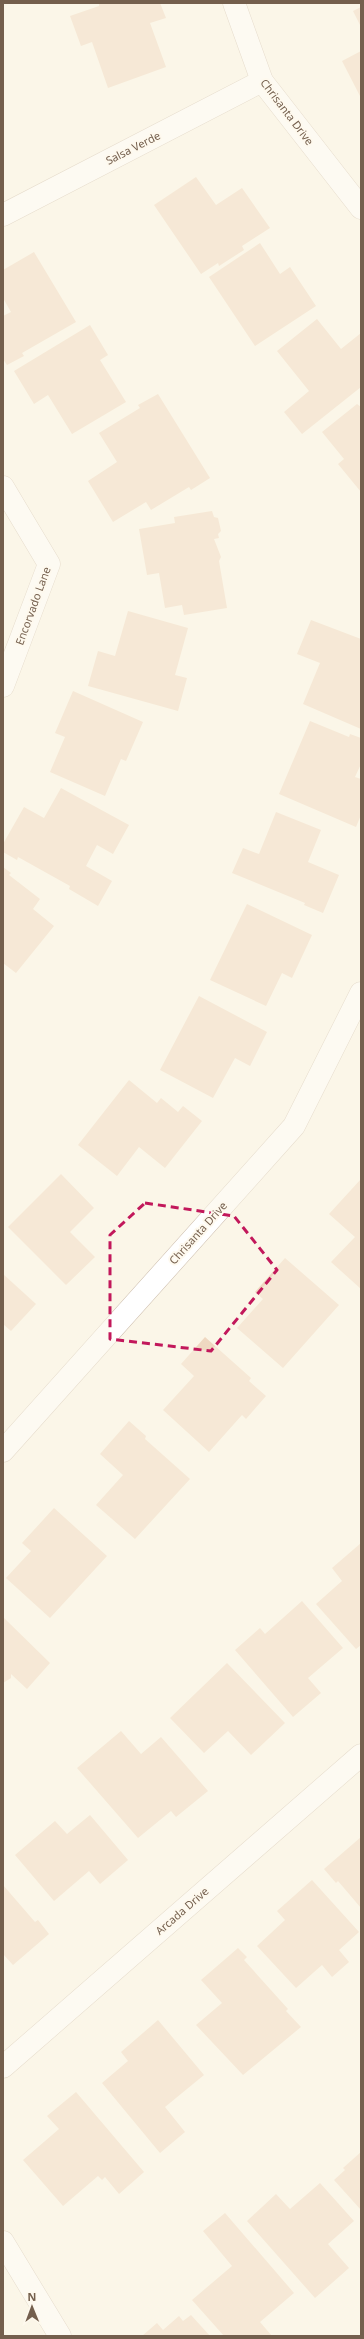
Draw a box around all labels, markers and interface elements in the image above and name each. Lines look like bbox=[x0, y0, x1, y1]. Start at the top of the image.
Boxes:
street label: Chrisanta Drive bbox=[257, 75, 317, 148]
street label: Salsa Verde bbox=[103, 127, 163, 168]
street label: Encorvado Lane bbox=[11, 565, 54, 647]
street label: Chrisanta Drive bbox=[165, 1198, 230, 1267]
street label: Arcada Drive bbox=[152, 1883, 211, 1938]
north arrow bbox=[12, 2287, 52, 2327]
text: N bbox=[27, 2289, 36, 2304]

